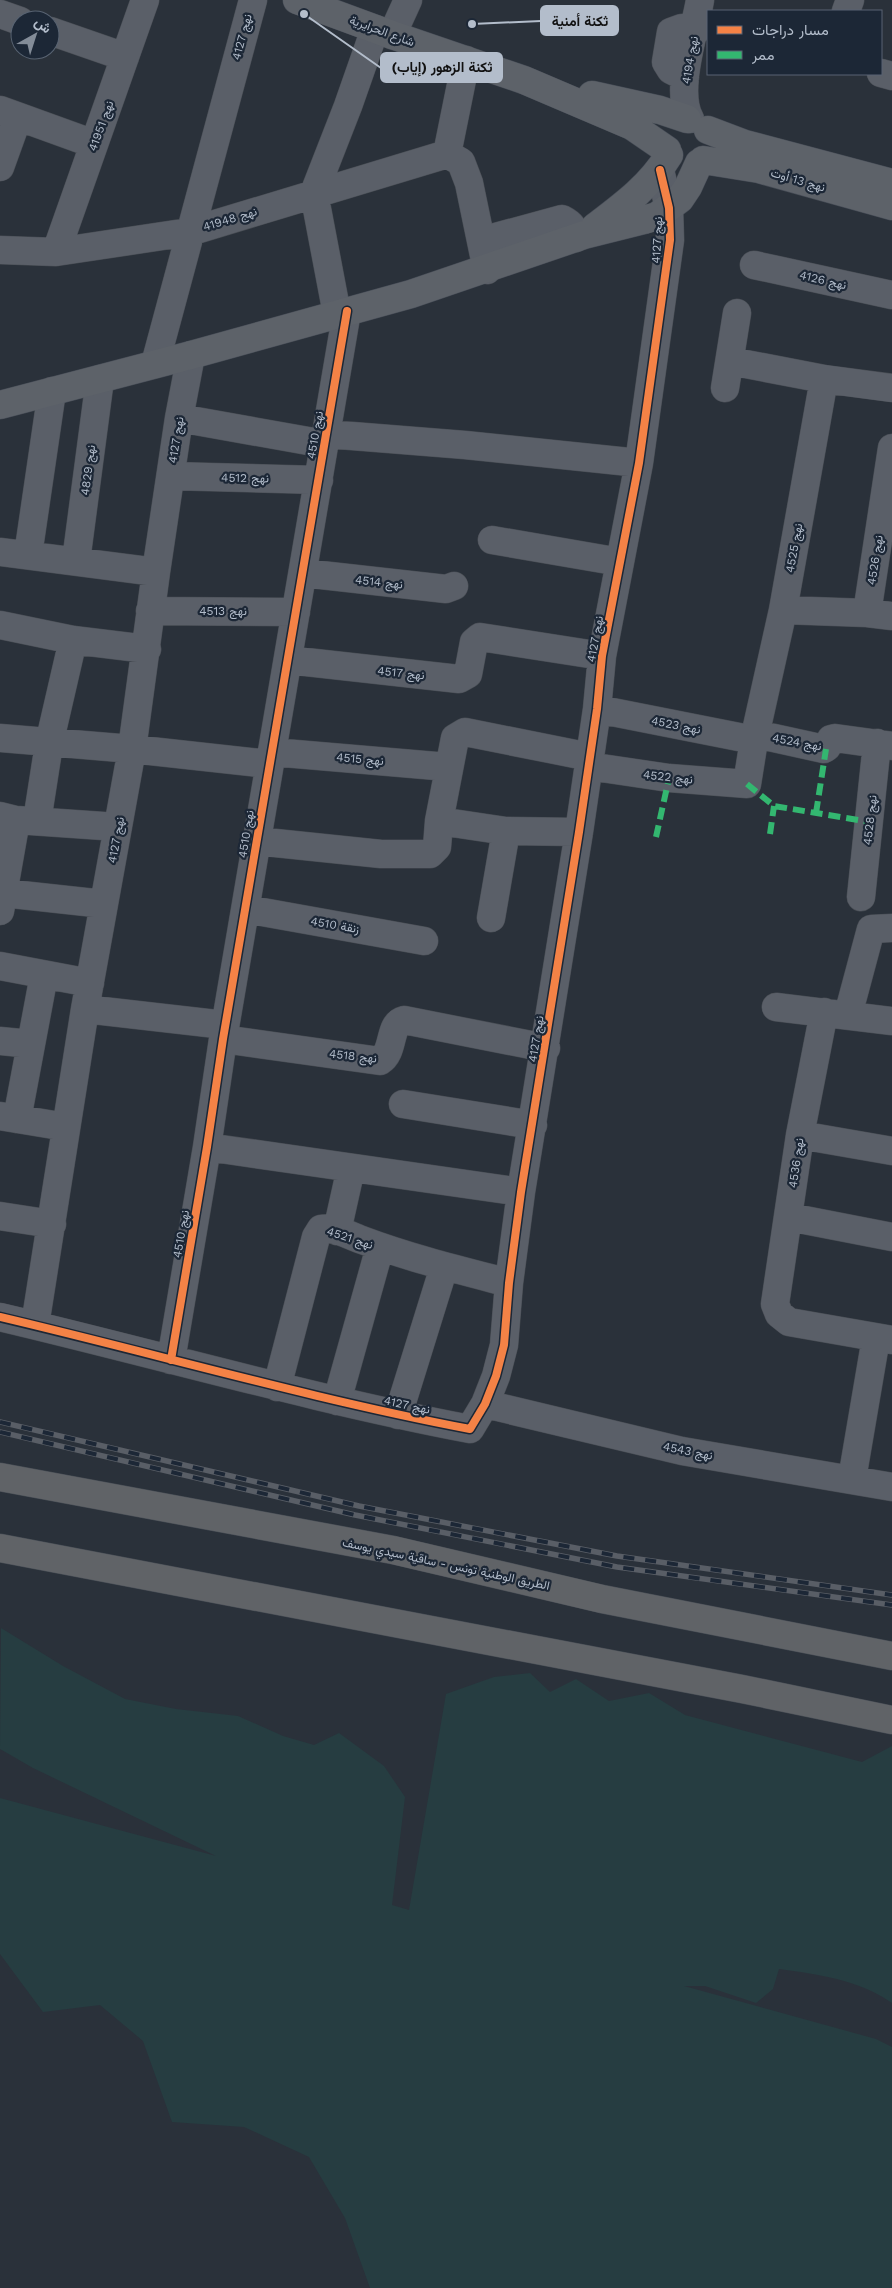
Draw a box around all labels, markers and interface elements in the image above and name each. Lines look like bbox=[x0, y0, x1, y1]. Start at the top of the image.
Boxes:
callout: ثكنة أمنية bbox=[541, 6, 618, 35]
north arrow bbox=[10, 10, 60, 60]
legend bbox=[707, 10, 882, 75]
street label: نهج 4127 bbox=[229, 12, 257, 62]
text: ش bbox=[31, 13, 55, 37]
street label: شارع الحرايرية bbox=[347, 13, 416, 51]
text: ثكنة أمنية bbox=[552, 13, 608, 30]
text: مسار دراجات bbox=[752, 21, 829, 39]
street label: نهج 4194 bbox=[679, 35, 703, 85]
text: ممر bbox=[751, 46, 774, 64]
callout: ثكنة الزهور (إياب) bbox=[381, 53, 502, 82]
text: ثكنة الزهور (إياب) bbox=[391, 59, 493, 77]
street label: نهج 41951 bbox=[85, 99, 118, 154]
street label: نهج 13 أوت bbox=[769, 166, 827, 196]
street label: نهج 41948 bbox=[201, 204, 259, 236]
street label: نهج 4127 bbox=[649, 216, 667, 264]
street label: نهج 4126 bbox=[798, 268, 848, 294]
street label: نهج 4510 bbox=[304, 410, 328, 460]
street label: نهج 4127 bbox=[165, 416, 189, 465]
street label: نهج 4829 bbox=[78, 444, 100, 496]
street label: نهج 4512 bbox=[221, 471, 269, 487]
street label: نهج 4525 bbox=[783, 522, 807, 574]
street label: نهج 4526 bbox=[864, 534, 888, 586]
street label: نهج 4514 bbox=[354, 573, 404, 593]
street label: نهج 4513 bbox=[199, 604, 247, 620]
street label: نهج 4127 bbox=[584, 615, 608, 664]
street label: نهج 4517 bbox=[376, 664, 425, 684]
street label: نهج 4523 bbox=[650, 713, 702, 739]
street label: نهج 4524 bbox=[771, 731, 823, 755]
street label: نهج 4515 bbox=[335, 750, 384, 770]
street label: نهج 4522 bbox=[642, 767, 694, 789]
street label: نهج 4528 bbox=[860, 794, 882, 846]
street label: نهج 4510 bbox=[235, 809, 259, 859]
street label: نهج 4127 bbox=[105, 816, 129, 865]
street label: زنقة 4510 bbox=[309, 914, 361, 937]
street label: نهج 4127 bbox=[525, 1015, 549, 1064]
street label: نهج 4518 bbox=[328, 1047, 378, 1067]
street label: نهج 4536 bbox=[786, 1137, 808, 1189]
street label: نهج 4510 bbox=[170, 1209, 194, 1259]
street label: نهج 4521 bbox=[325, 1224, 375, 1254]
street label: نهج 4127 bbox=[382, 1393, 431, 1419]
street label: نهج 4543 bbox=[662, 1439, 714, 1465]
street label: الطريق الوطنية تونس - ساقية سيدي يوسف bbox=[340, 1535, 551, 1596]

